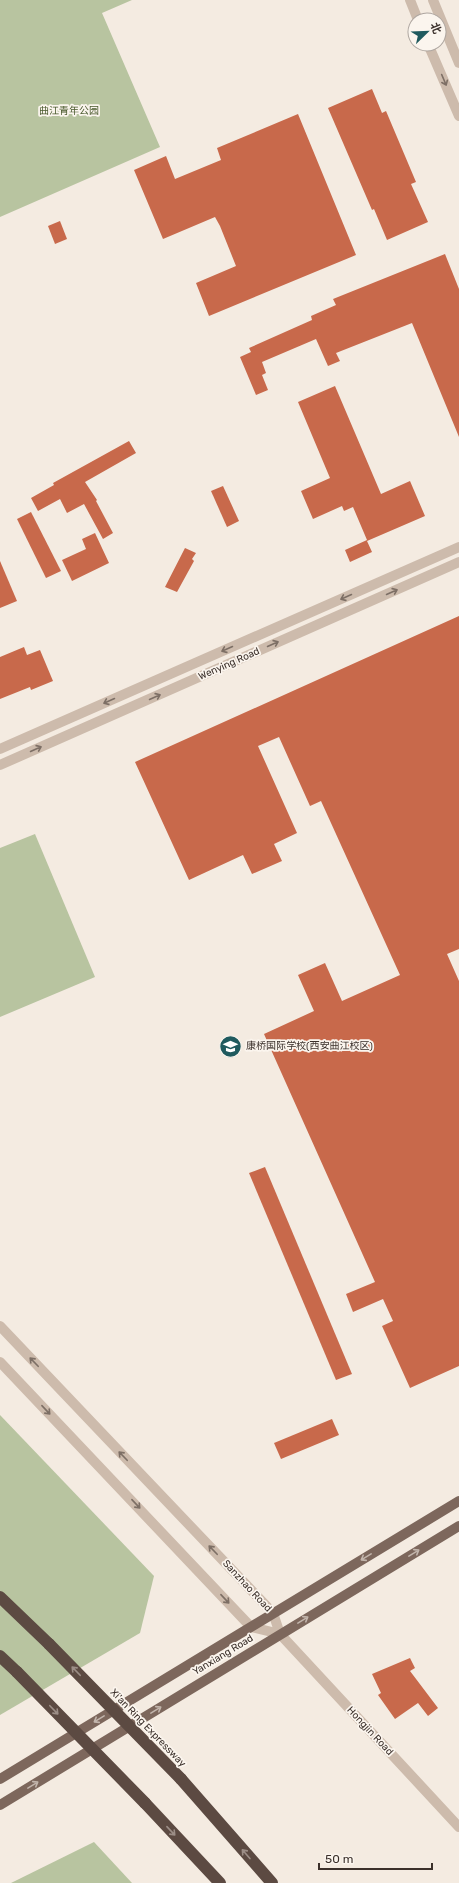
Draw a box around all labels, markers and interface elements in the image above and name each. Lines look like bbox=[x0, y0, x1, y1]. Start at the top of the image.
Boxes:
north arrow bbox=[407, 12, 447, 52]
text: 北 bbox=[428, 21, 444, 36]
one-way arrow bbox=[440, 73, 448, 85]
park label: 曲江青年公园 bbox=[39, 105, 99, 117]
one-way arrow bbox=[386, 587, 398, 595]
one-way arrow bbox=[341, 593, 353, 601]
one-way arrow bbox=[267, 640, 279, 647]
street label: Wenying Road bbox=[197, 645, 261, 683]
one-way arrow bbox=[222, 646, 234, 653]
one-way arrow bbox=[148, 693, 160, 700]
one-way arrow bbox=[103, 698, 115, 706]
one-way arrow bbox=[29, 745, 41, 752]
school or university icon: 康桥国际学校(西安曲江校区) bbox=[217, 1033, 243, 1059]
place label: 康桥国际学校(西安曲江校区) bbox=[246, 1040, 373, 1052]
one-way arrow bbox=[29, 1357, 39, 1367]
one-way arrow bbox=[41, 1405, 51, 1415]
one-way arrow bbox=[119, 1451, 128, 1461]
one-way arrow bbox=[131, 1499, 140, 1510]
one-way arrow bbox=[208, 1545, 218, 1555]
one-way arrow bbox=[408, 1549, 419, 1557]
one-way arrow bbox=[360, 1554, 372, 1562]
street label: Sanzhao Road bbox=[220, 1558, 274, 1614]
one-way arrow bbox=[220, 1594, 230, 1604]
one-way arrow bbox=[297, 1616, 308, 1624]
street label: Yanxiang Road bbox=[191, 1632, 256, 1678]
one-way arrow bbox=[71, 1666, 80, 1676]
street label: Xi'an Ring Expressway bbox=[108, 1687, 189, 1770]
street label: Hongjin Road bbox=[344, 1704, 396, 1758]
one-way arrow bbox=[49, 1705, 59, 1715]
one-way arrow bbox=[150, 1705, 162, 1713]
one-way arrow bbox=[93, 1716, 105, 1724]
one-way arrow bbox=[27, 1780, 39, 1788]
one-way arrow bbox=[166, 1826, 175, 1836]
scale bar bbox=[319, 1845, 432, 1871]
one-way arrow bbox=[242, 1848, 251, 1859]
text: 50 m bbox=[325, 1852, 353, 1866]

